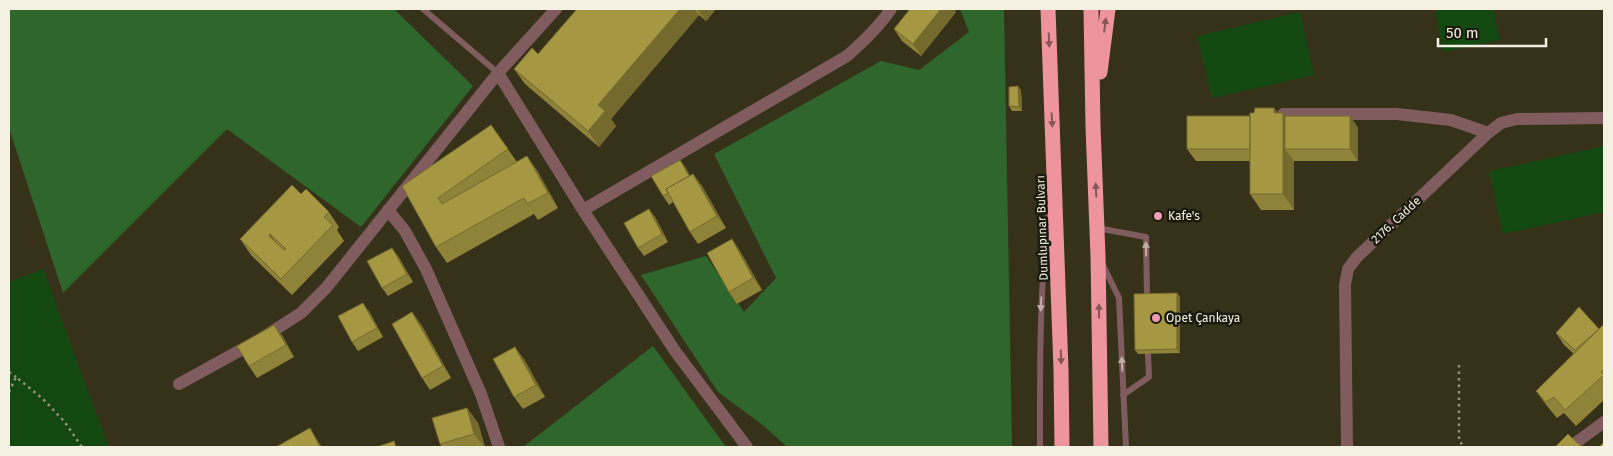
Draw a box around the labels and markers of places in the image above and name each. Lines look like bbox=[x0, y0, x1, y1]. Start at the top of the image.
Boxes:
place label: Kafe's bbox=[1168, 209, 1200, 223]
marker: Kafe's bbox=[1152, 210, 1164, 222]
place label: Opet Çankaya bbox=[1166, 311, 1240, 325]
marker: Opet Çankaya bbox=[1150, 312, 1162, 324]

